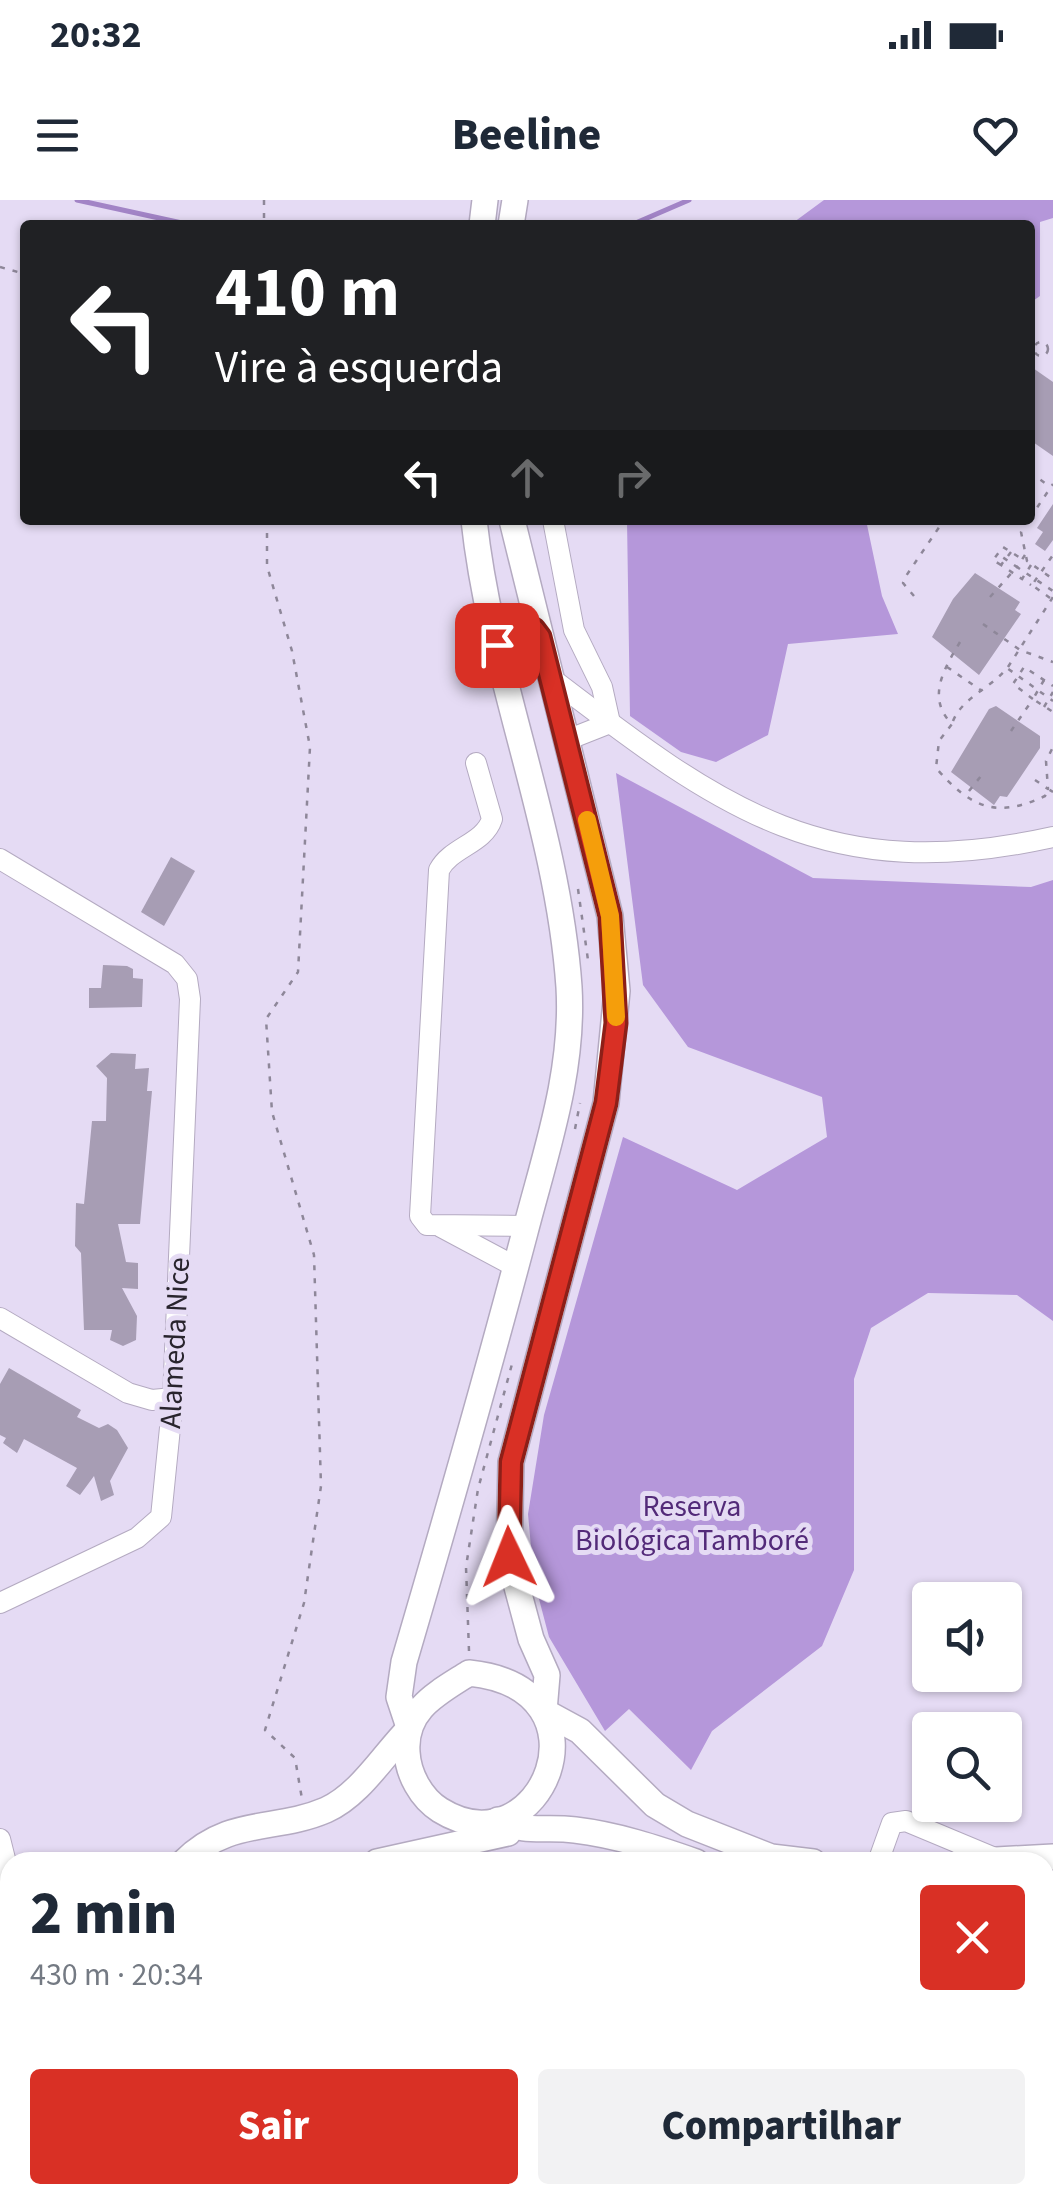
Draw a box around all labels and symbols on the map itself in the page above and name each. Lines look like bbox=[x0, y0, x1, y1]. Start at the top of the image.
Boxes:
pin bbox=[455, 603, 540, 688]
street label: Alameda Nice bbox=[149, 1256, 201, 1430]
park label: Reserva Biológica Tamboré bbox=[575, 1485, 809, 1562]
position arrow bbox=[457, 1505, 561, 1609]

